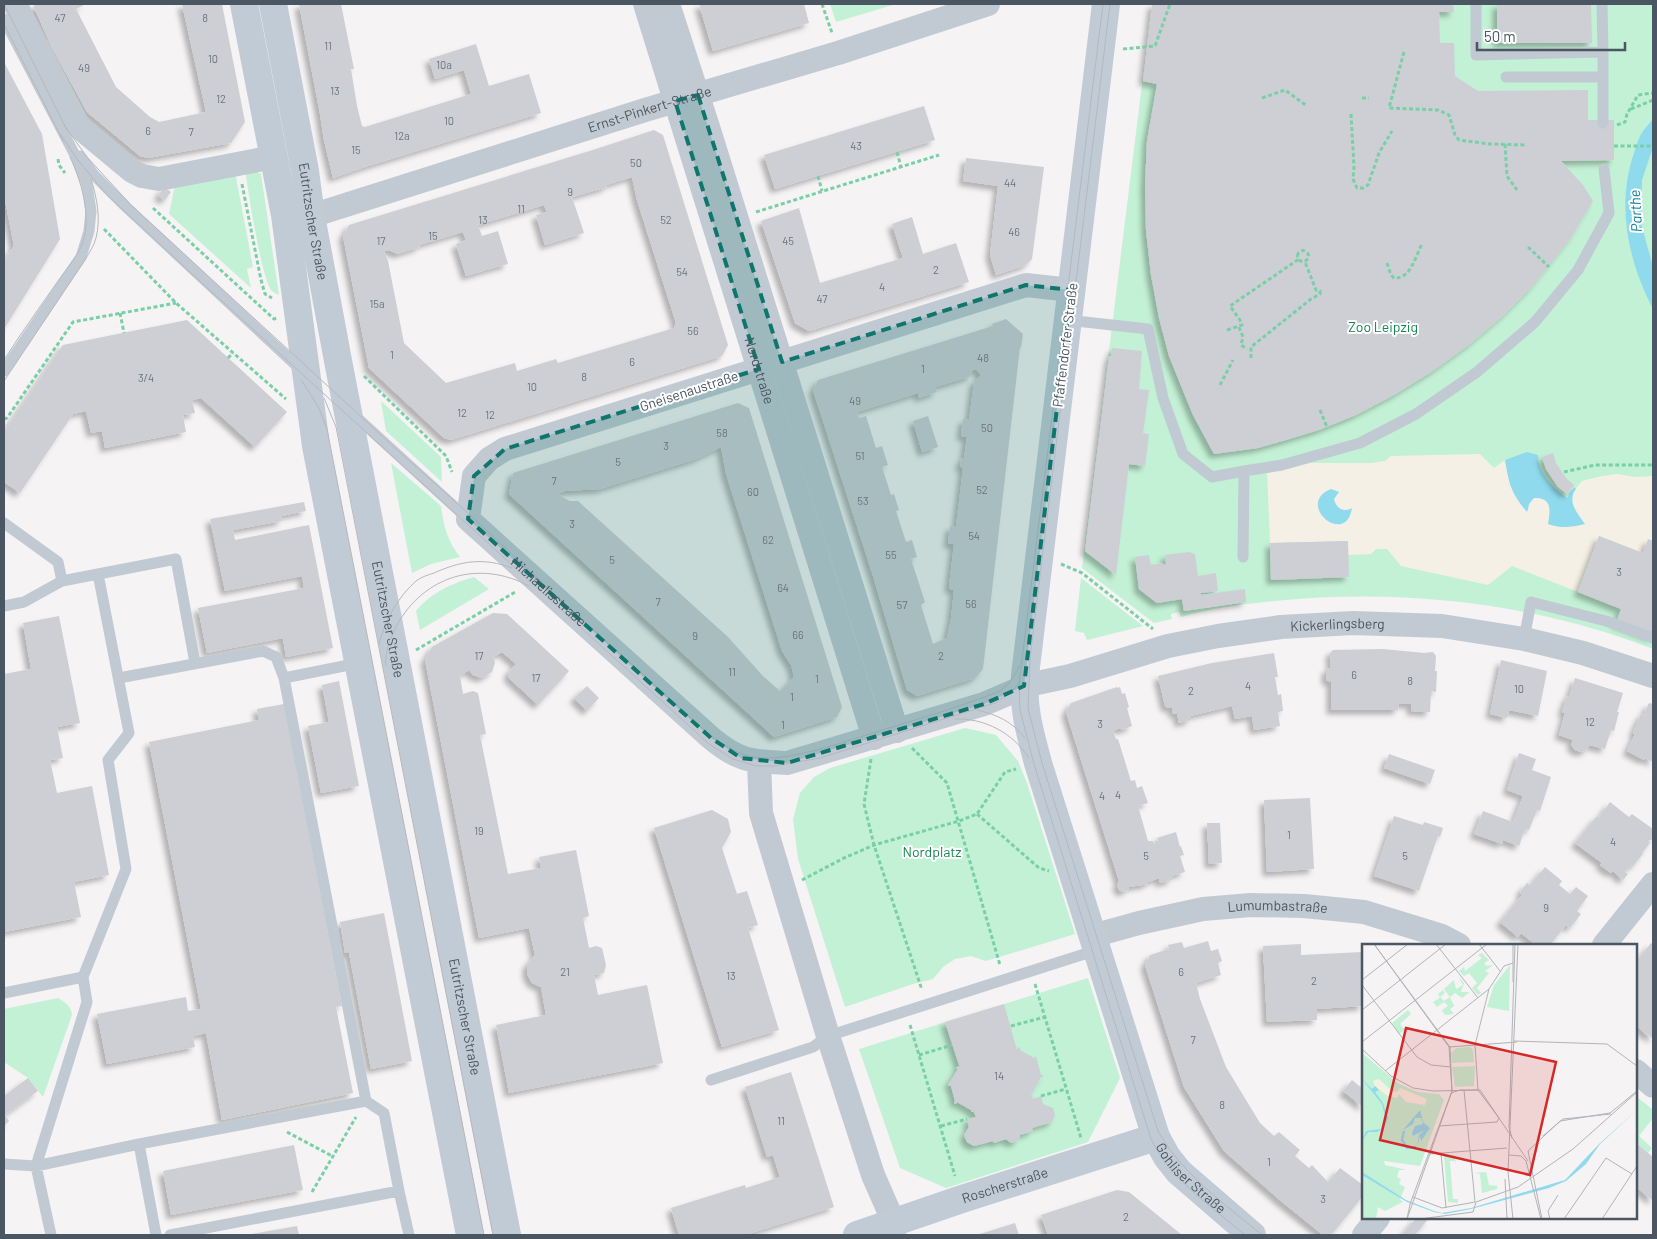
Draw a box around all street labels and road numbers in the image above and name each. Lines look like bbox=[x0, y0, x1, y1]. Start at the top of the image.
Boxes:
street label: Ernst-Pinkert-Straße bbox=[585, 82, 713, 136]
street label: Eutritzscher Straße bbox=[296, 161, 332, 281]
street label: Pfaffendorfer Straße bbox=[1048, 282, 1081, 408]
street label: Nordstraße bbox=[741, 335, 778, 406]
street label: Gneisenaustraße bbox=[637, 367, 740, 414]
street label: Michaelisstraße bbox=[508, 553, 590, 630]
street label: Eutritzscher Straße bbox=[369, 559, 408, 679]
street label: Kickerlingsberg bbox=[1290, 614, 1385, 634]
street label: Lumumbastraße bbox=[1227, 896, 1328, 916]
street label: Eutritzscher Straße bbox=[446, 957, 485, 1077]
street label: Gohliser Straße bbox=[1153, 1139, 1230, 1217]
street label: Roscherstraße bbox=[959, 1163, 1050, 1207]

